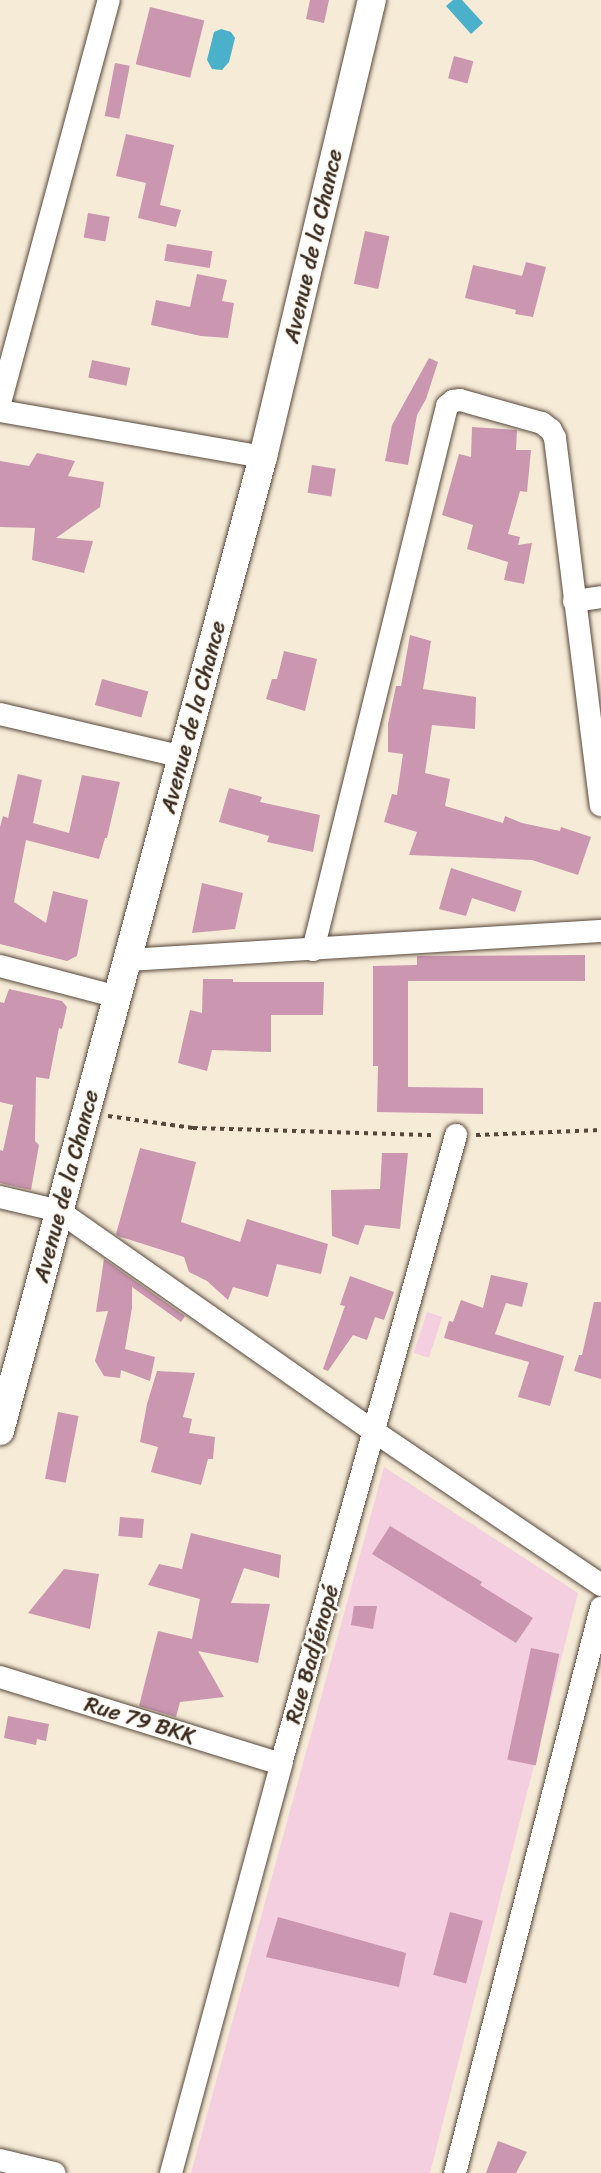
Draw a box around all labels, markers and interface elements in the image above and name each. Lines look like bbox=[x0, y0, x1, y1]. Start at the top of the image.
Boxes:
street label: Avenue de la Chance bbox=[278, 147, 348, 345]
street label: Avenue de la Chance bbox=[155, 618, 231, 816]
street label: Avenue de la Chance bbox=[28, 1087, 104, 1285]
street label: Rue Badjénopé bbox=[280, 1582, 344, 1726]
street label: Rue 79 BKK bbox=[81, 1691, 199, 1749]

